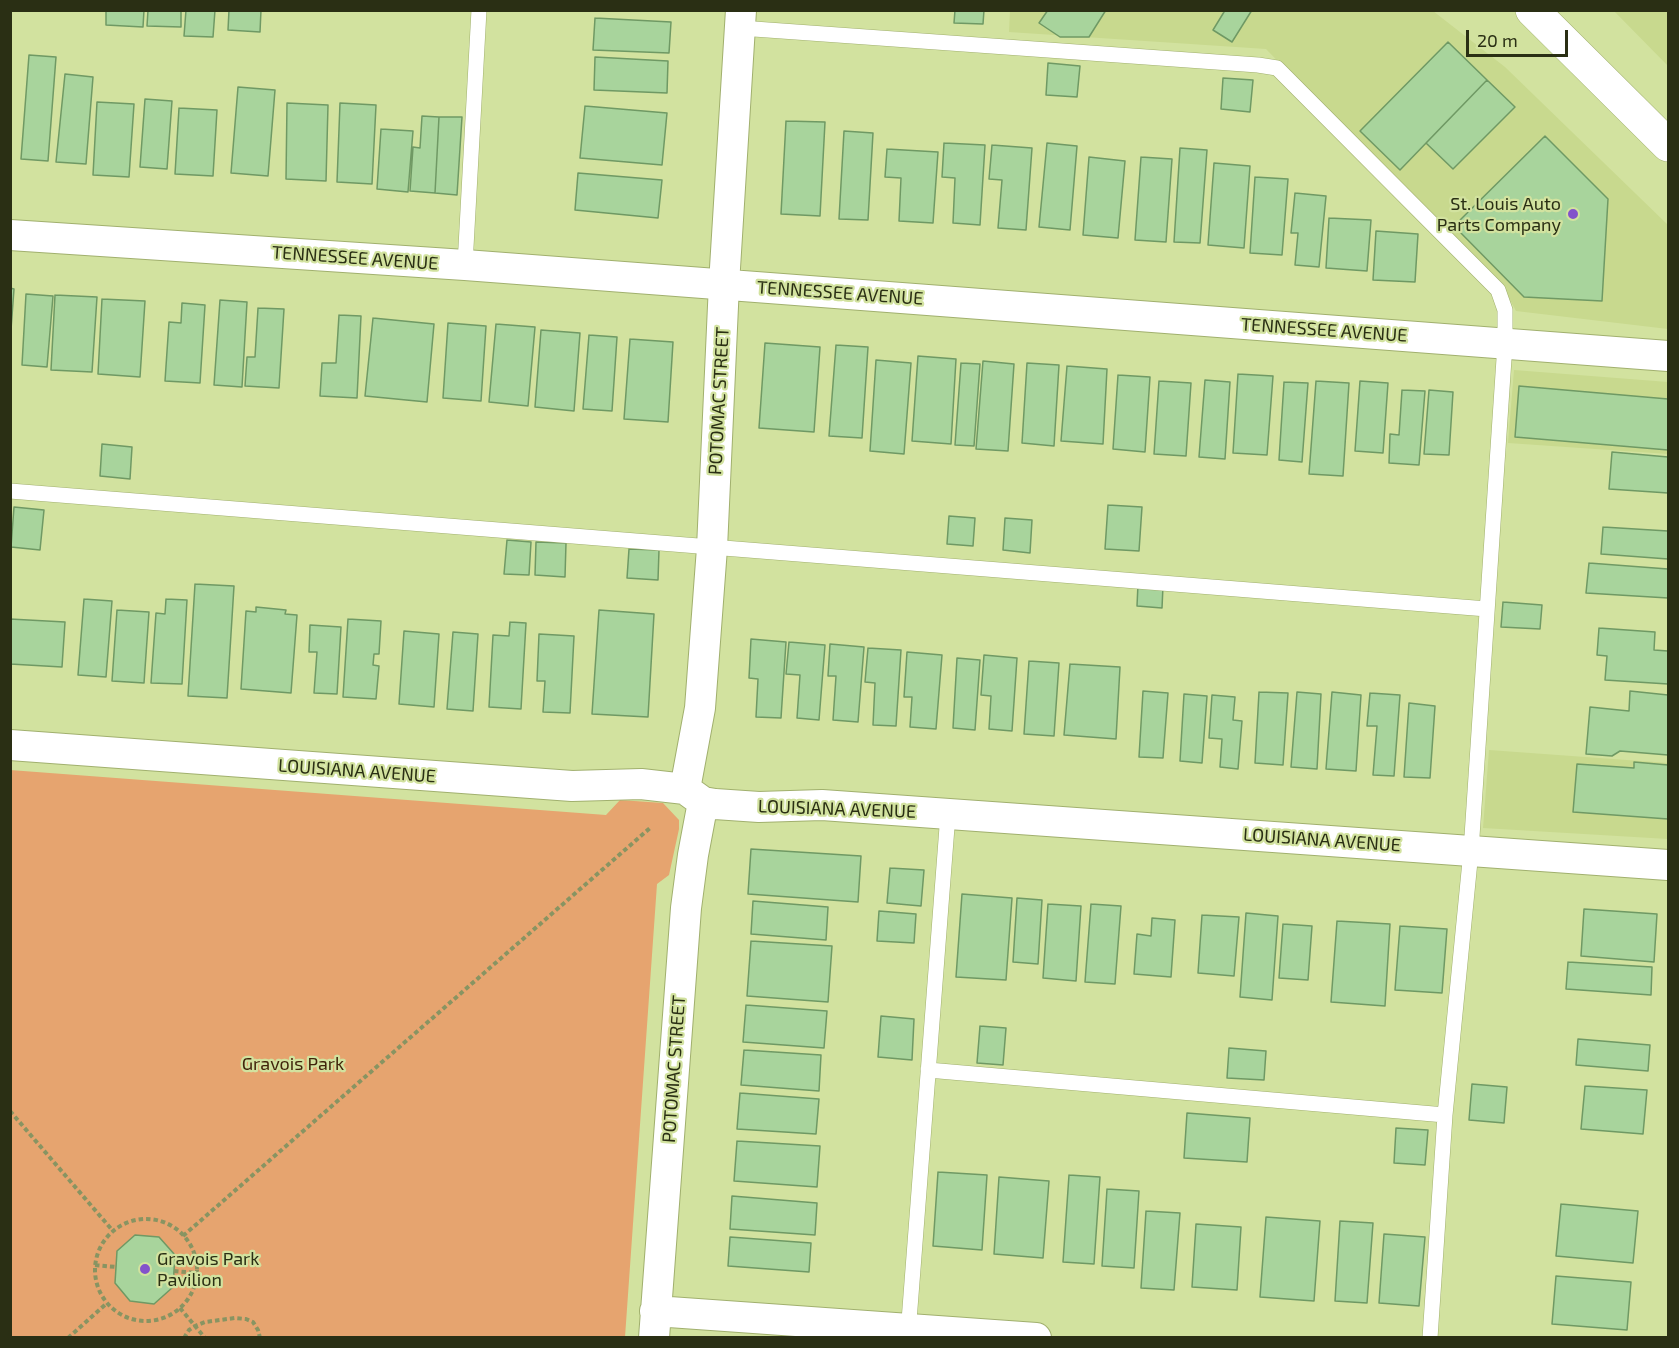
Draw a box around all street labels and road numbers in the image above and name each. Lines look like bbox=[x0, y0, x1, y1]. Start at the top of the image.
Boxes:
street label: TENNESSEE AVENUE bbox=[271, 241, 439, 275]
street label: TENNESSEE AVENUE bbox=[756, 276, 924, 310]
street label: TENNESSEE AVENUE bbox=[1240, 313, 1408, 347]
street label: POTOMAC STREET bbox=[704, 326, 734, 476]
street label: LOUISIANA AVENUE bbox=[277, 755, 437, 787]
street label: LOUISIANA AVENUE bbox=[758, 795, 916, 823]
street label: LOUISIANA AVENUE bbox=[1242, 824, 1402, 856]
street label: POTOMAC STREET bbox=[658, 994, 690, 1144]

